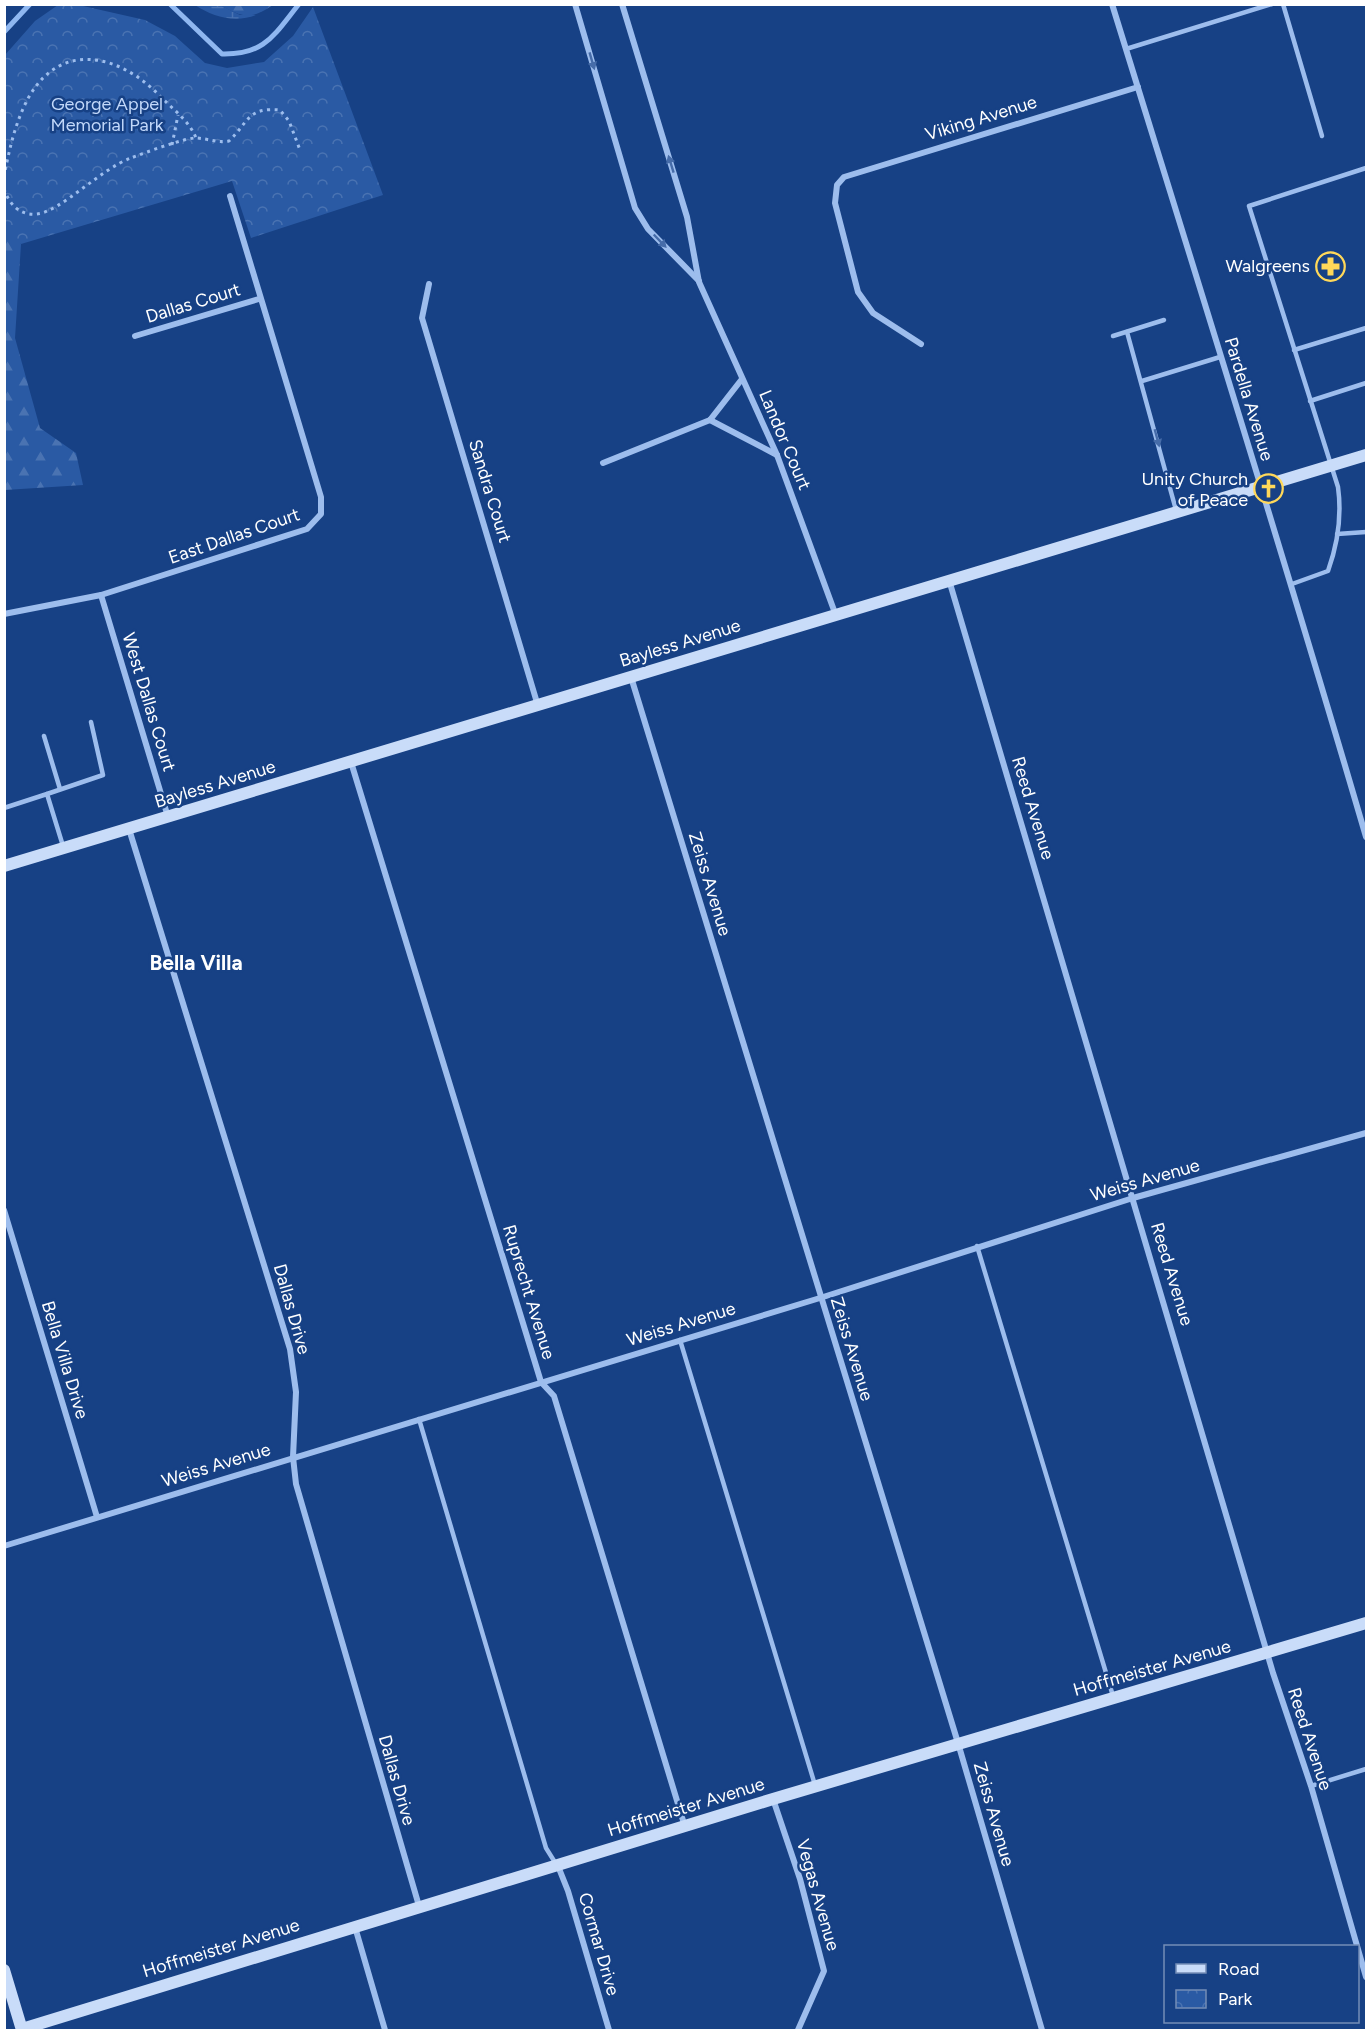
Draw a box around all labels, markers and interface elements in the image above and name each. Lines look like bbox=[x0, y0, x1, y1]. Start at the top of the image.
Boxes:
one-way arrow bbox=[588, 52, 597, 70]
street label: Viking Avenue bbox=[923, 91, 1040, 145]
park label: George Appel Memorial Park bbox=[51, 93, 164, 136]
one-way arrow bbox=[666, 155, 675, 173]
one-way arrow bbox=[652, 234, 666, 248]
pharmacy icon: Walgreens bbox=[1315, 250, 1347, 282]
place label: Walgreens bbox=[1226, 255, 1310, 277]
street label: Dallas Court bbox=[143, 278, 243, 328]
street label: Pardella Avenue bbox=[1220, 334, 1278, 464]
street label: Landor Court bbox=[754, 387, 816, 493]
one-way arrow bbox=[1153, 429, 1162, 447]
street label: Sandra Court bbox=[464, 437, 516, 546]
place label: Unity Church of Peace bbox=[1141, 468, 1248, 511]
church icon: Unity Church of Peace bbox=[1253, 473, 1285, 505]
street label: East Dallas Court bbox=[165, 503, 303, 569]
street label: Bayless Avenue bbox=[617, 614, 743, 672]
street label: West Dallas Court bbox=[117, 630, 181, 774]
street label: Reed Avenue bbox=[1007, 754, 1059, 862]
street label: Bayless Avenue bbox=[152, 755, 278, 813]
street label: Zeiss Avenue bbox=[684, 829, 736, 939]
district label: Bella Villa bbox=[149, 950, 243, 975]
street label: Weiss Avenue bbox=[1088, 1154, 1202, 1206]
street label: Reed Avenue bbox=[1146, 1220, 1198, 1328]
street label: Ruprecht Avenue bbox=[498, 1222, 560, 1362]
street label: Dallas Drive bbox=[269, 1261, 315, 1357]
street label: Zeiss Avenue bbox=[826, 1294, 878, 1404]
street label: Weiss Avenue bbox=[624, 1297, 738, 1351]
street label: Bella Villa Drive bbox=[37, 1298, 93, 1422]
street label: Weiss Avenue bbox=[159, 1438, 273, 1492]
street label: Hoffmeister Avenue bbox=[1071, 1635, 1234, 1701]
street label: Reed Avenue bbox=[1283, 1685, 1337, 1793]
street label: Dallas Drive bbox=[374, 1732, 420, 1828]
street label: Zeiss Avenue bbox=[969, 1759, 1019, 1869]
street label: Hoffmeister Avenue bbox=[605, 1773, 767, 1841]
street label: Vegas Avenue bbox=[792, 1837, 844, 1953]
street label: Cormar Drive bbox=[574, 1890, 624, 1998]
street label: Hoffmeister Avenue bbox=[140, 1914, 302, 1982]
legend bbox=[1164, 1945, 1359, 2023]
text: Road bbox=[1218, 1958, 1259, 1980]
text: Park bbox=[1218, 1988, 1253, 2010]

